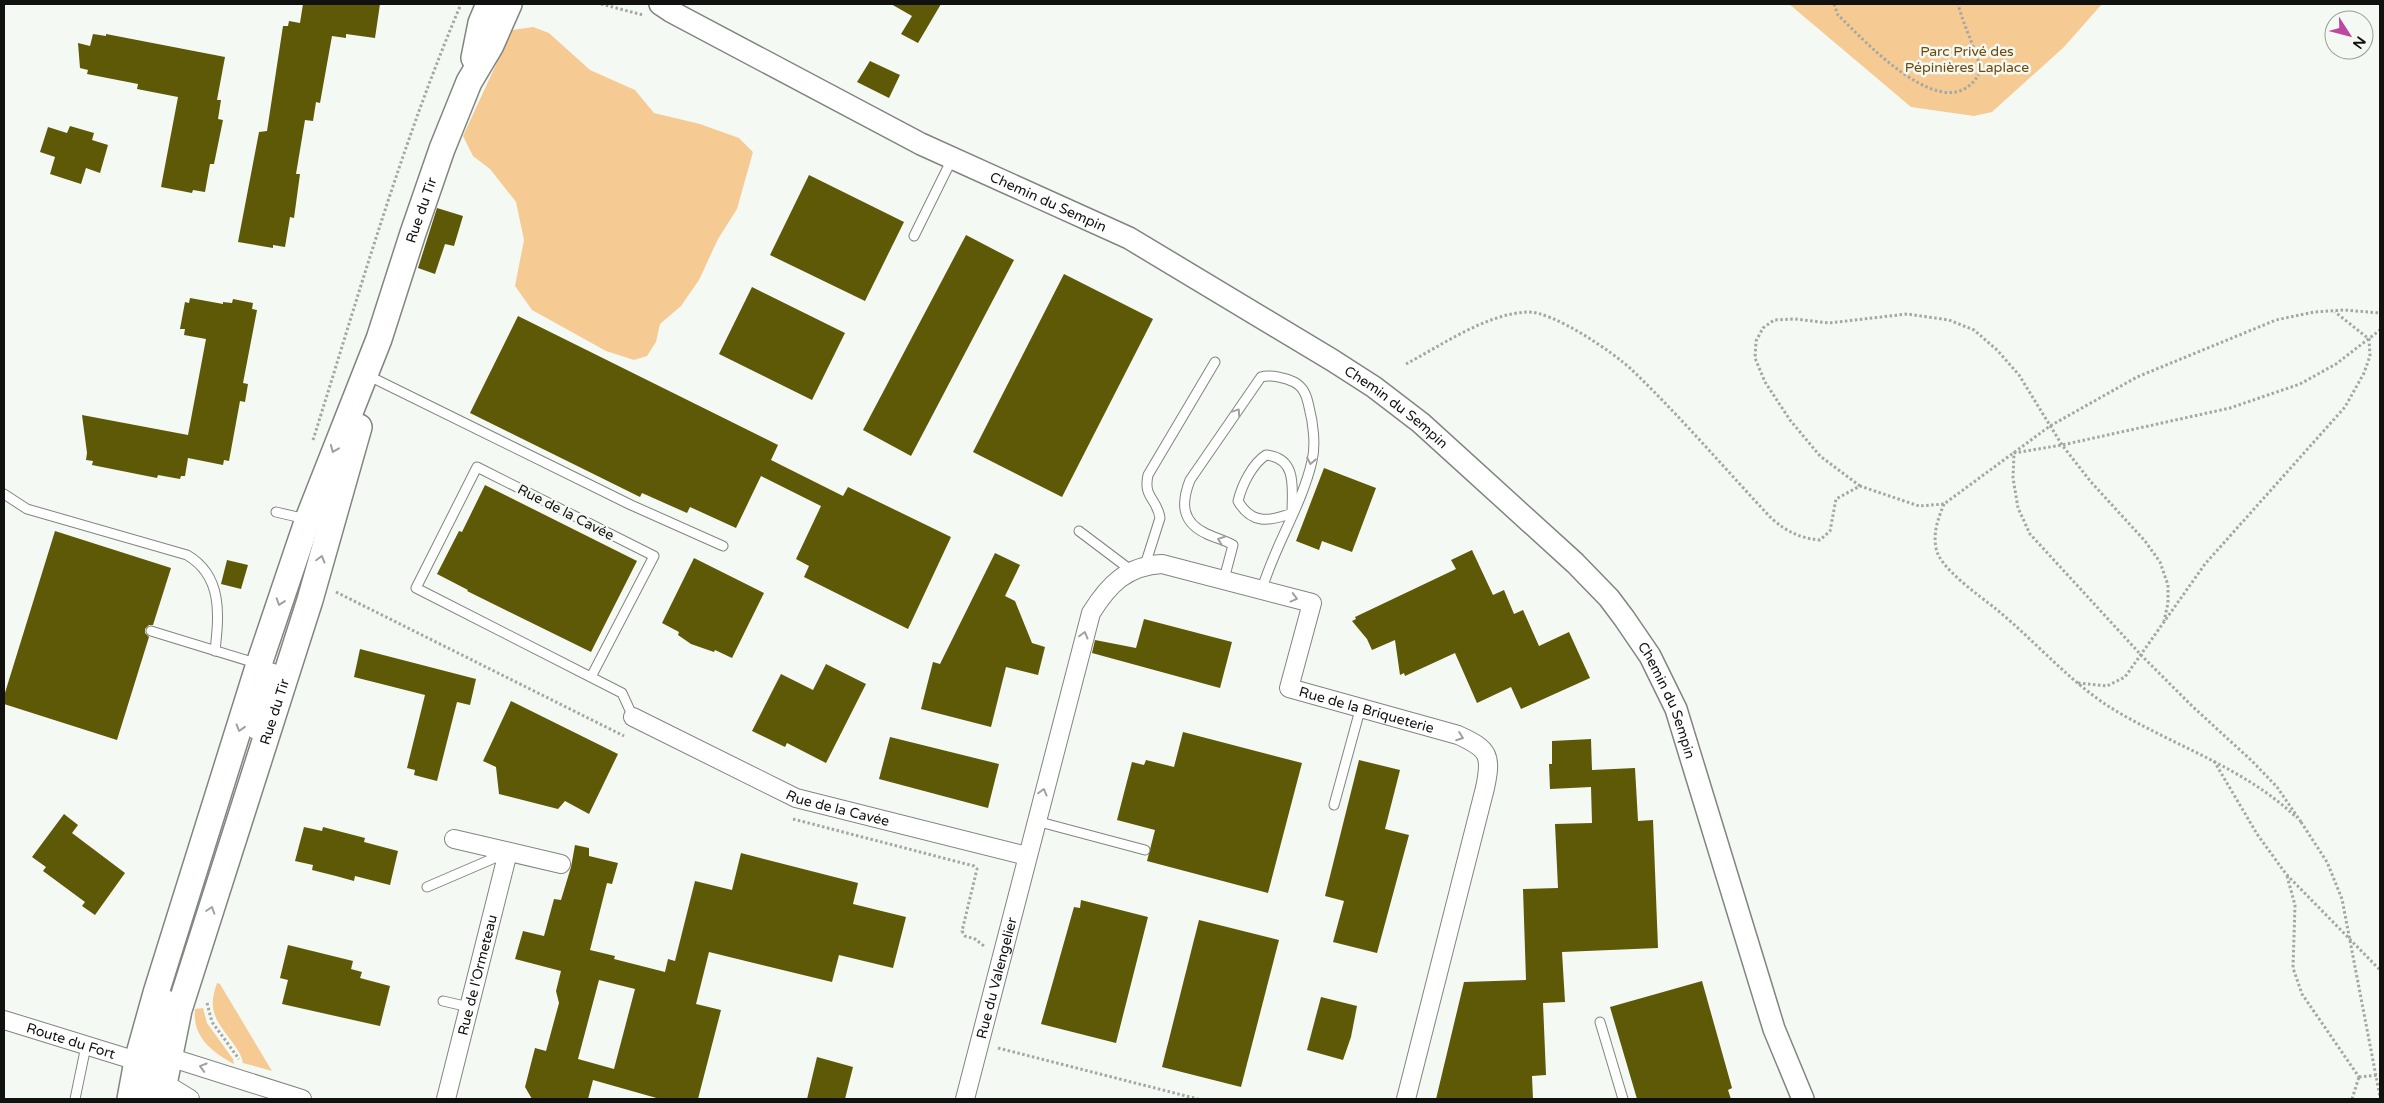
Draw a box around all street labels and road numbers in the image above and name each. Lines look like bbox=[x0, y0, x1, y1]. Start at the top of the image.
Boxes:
street label: Chemin du Sempin bbox=[987, 168, 1109, 236]
street label: Rue du Tir bbox=[402, 175, 441, 245]
street label: Chemin du Sempin bbox=[1341, 362, 1451, 452]
street label: Rue de la Cavée bbox=[515, 481, 617, 544]
street label: Chemin du Sempin bbox=[1634, 639, 1699, 761]
street label: Rue du Tir bbox=[256, 676, 293, 747]
street label: Rue de la Briqueterie bbox=[1297, 683, 1436, 737]
street label: Rue de la Cavée bbox=[783, 786, 891, 830]
street label: Rue de l'Ormeteau bbox=[454, 913, 501, 1037]
street label: Rue du Valengelier bbox=[973, 915, 1021, 1041]
street label: Route du Fort bbox=[24, 1019, 118, 1063]

